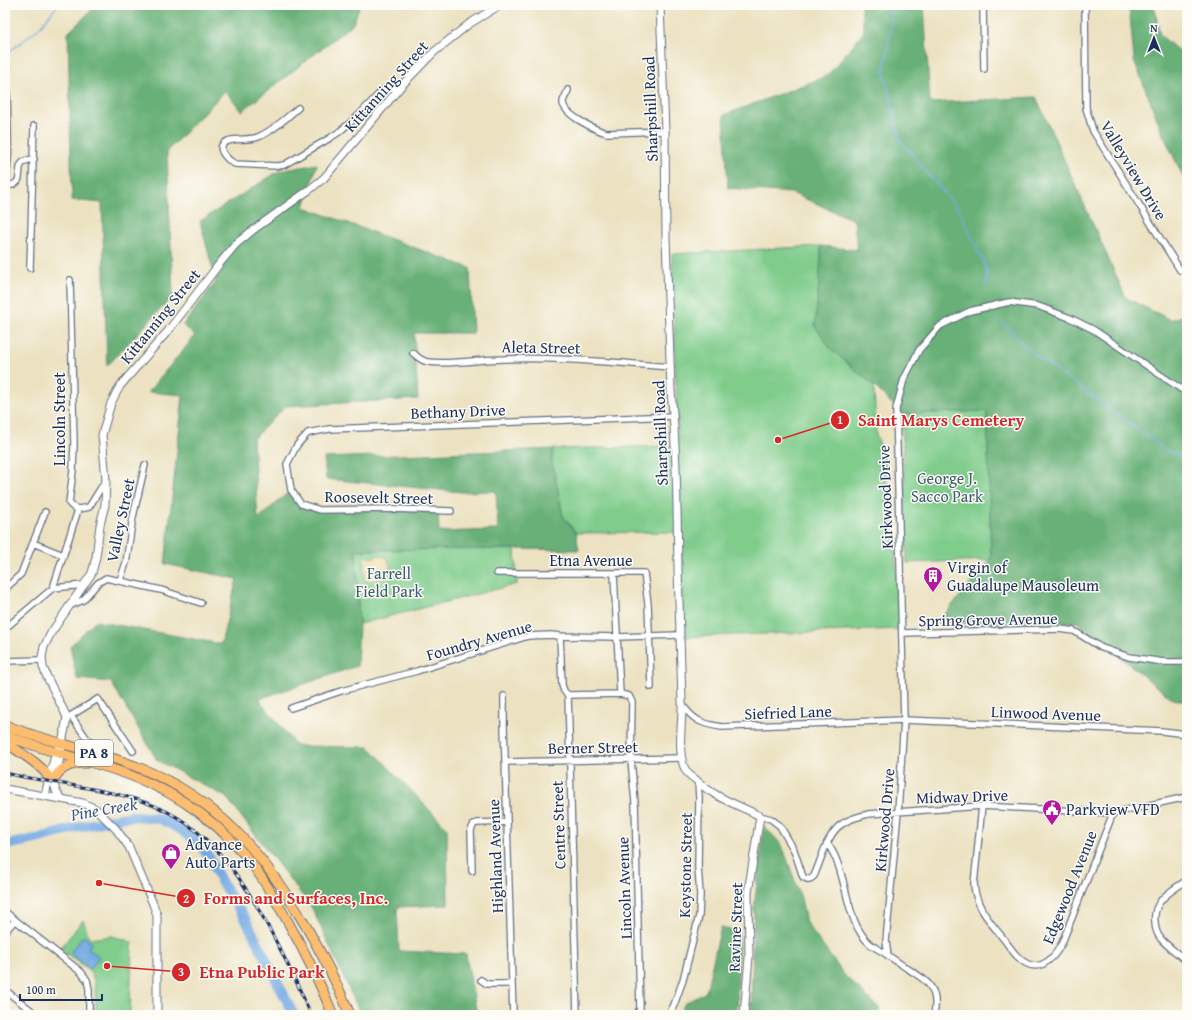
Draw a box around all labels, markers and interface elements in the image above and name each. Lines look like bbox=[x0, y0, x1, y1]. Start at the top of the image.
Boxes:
north arrow bbox=[1134, 18, 1174, 58]
text: N bbox=[1150, 20, 1158, 36]
street label: Kittanning Street bbox=[338, 35, 434, 137]
street label: Sharpshill Road bbox=[636, 55, 664, 162]
street label: Valleyview Drive bbox=[1095, 116, 1173, 224]
street label: Kittanning Street bbox=[114, 263, 206, 369]
street label: Aleta Street bbox=[501, 334, 581, 360]
street label: Lincoln Street bbox=[47, 372, 71, 466]
street label: Sharpshill Road bbox=[646, 379, 674, 486]
street label: Bethany Drive bbox=[410, 397, 506, 425]
callout: Saint Marys Cemetery bbox=[830, 406, 1032, 435]
text: Saint Marys Cemetery bbox=[858, 407, 1024, 432]
text: 1 bbox=[837, 411, 843, 428]
street label: Kirkwood Drive bbox=[871, 445, 899, 549]
park label: George J. Sacco Park bbox=[911, 466, 984, 508]
street label: Valley Street bbox=[99, 475, 141, 564]
street label: Roosevelt Street bbox=[324, 484, 434, 510]
street label: Etna Avenue bbox=[550, 548, 632, 572]
place label: Virgin of Guadalupe Mausoleum bbox=[947, 555, 1099, 597]
park label: Farrell Field Park bbox=[355, 561, 423, 603]
building icon: Virgin of Guadalupe Mausoleum bbox=[922, 565, 944, 593]
street label: Spring Grove Avenue bbox=[918, 606, 1058, 632]
street label: Foundry Avenue bbox=[423, 613, 535, 667]
street label: Siefried Lane bbox=[744, 698, 832, 726]
street label: Linwood Avenue bbox=[991, 699, 1101, 727]
street label: Berner Street bbox=[548, 734, 639, 760]
road number: PA 8 bbox=[75, 740, 113, 766]
street label: Kirkwood Drive bbox=[868, 767, 900, 873]
street label: Centre Street bbox=[544, 780, 572, 870]
street label: Midway Drive bbox=[915, 782, 1009, 810]
water label: Pine Creek bbox=[68, 790, 139, 827]
place label: Parkview VFD bbox=[1066, 797, 1160, 821]
street label: Highland Avenue bbox=[481, 798, 509, 914]
public building icon: Parkview VFD bbox=[1041, 798, 1063, 826]
street label: Keystone Street bbox=[672, 812, 698, 918]
street label: Edgewood Avenue bbox=[1035, 827, 1103, 947]
place label: Advance Auto Parts bbox=[185, 832, 255, 874]
street label: Lincoln Avenue bbox=[610, 836, 638, 940]
shop icon: Advance Auto Parts bbox=[160, 842, 182, 870]
street label: Ravine Street bbox=[721, 882, 749, 972]
callout: Forms and Surfaces, Inc. bbox=[176, 884, 396, 913]
text: Forms and Surfaces, Inc. bbox=[204, 885, 388, 910]
text: 2 bbox=[183, 890, 189, 907]
callout: Etna Public Park bbox=[171, 957, 332, 986]
text: Etna Public Park bbox=[199, 959, 325, 984]
text: 3 bbox=[178, 963, 184, 980]
scale bar bbox=[20, 976, 102, 1002]
text: 100 m bbox=[26, 981, 56, 998]

